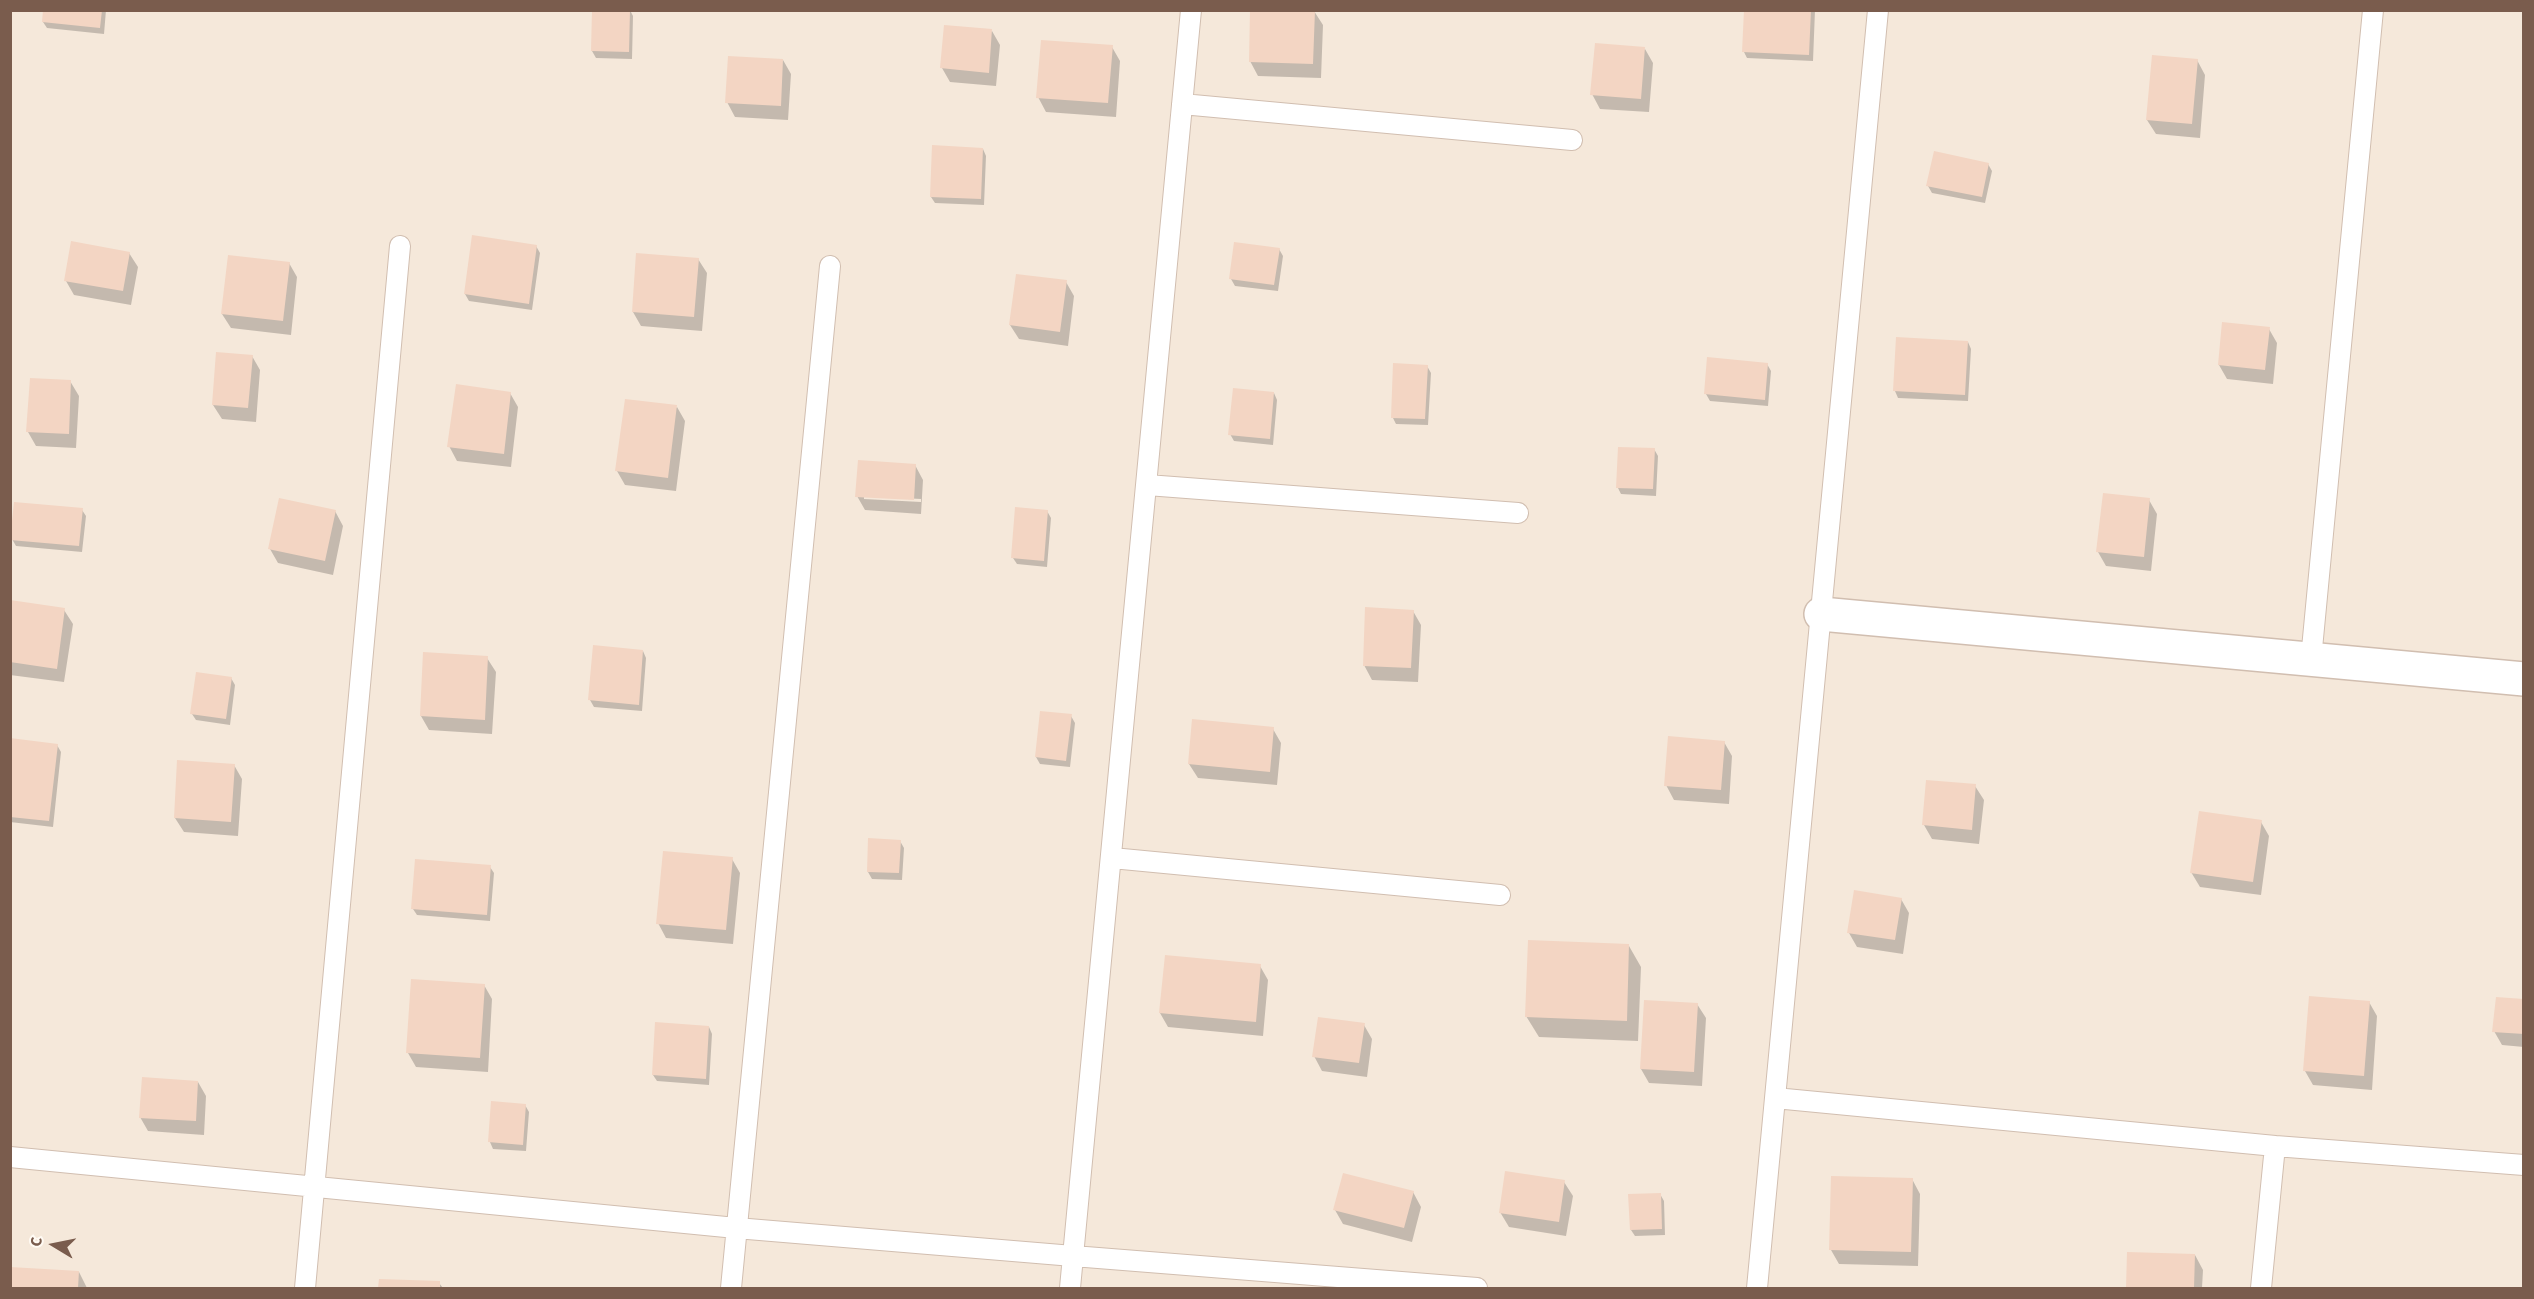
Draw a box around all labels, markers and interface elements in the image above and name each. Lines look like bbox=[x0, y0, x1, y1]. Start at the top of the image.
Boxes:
north arrow bbox=[24, 1215, 84, 1275]
text: С bbox=[25, 1235, 48, 1248]

